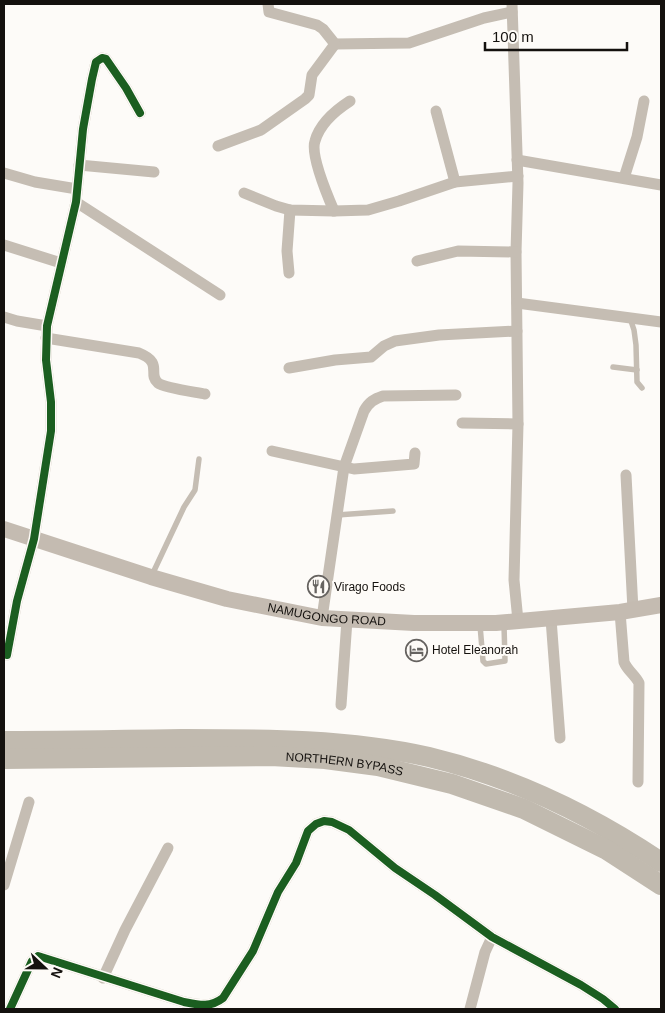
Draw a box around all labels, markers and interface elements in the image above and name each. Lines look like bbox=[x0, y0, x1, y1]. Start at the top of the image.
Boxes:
scale bar bbox=[485, 20, 628, 52]
text: 100 m bbox=[492, 28, 534, 45]
restaurant icon: Virago Foods bbox=[306, 575, 330, 599]
place label: Virago Foods bbox=[334, 580, 405, 594]
street label: NAMUGONGO ROAD bbox=[266, 600, 387, 628]
hotel icon: Hotel Eleanorah bbox=[404, 638, 428, 662]
place label: Hotel Eleanorah bbox=[432, 643, 518, 657]
street label: NORTHERN BYPASS bbox=[285, 750, 405, 779]
north arrow bbox=[20, 943, 70, 993]
text: N bbox=[48, 965, 66, 981]

